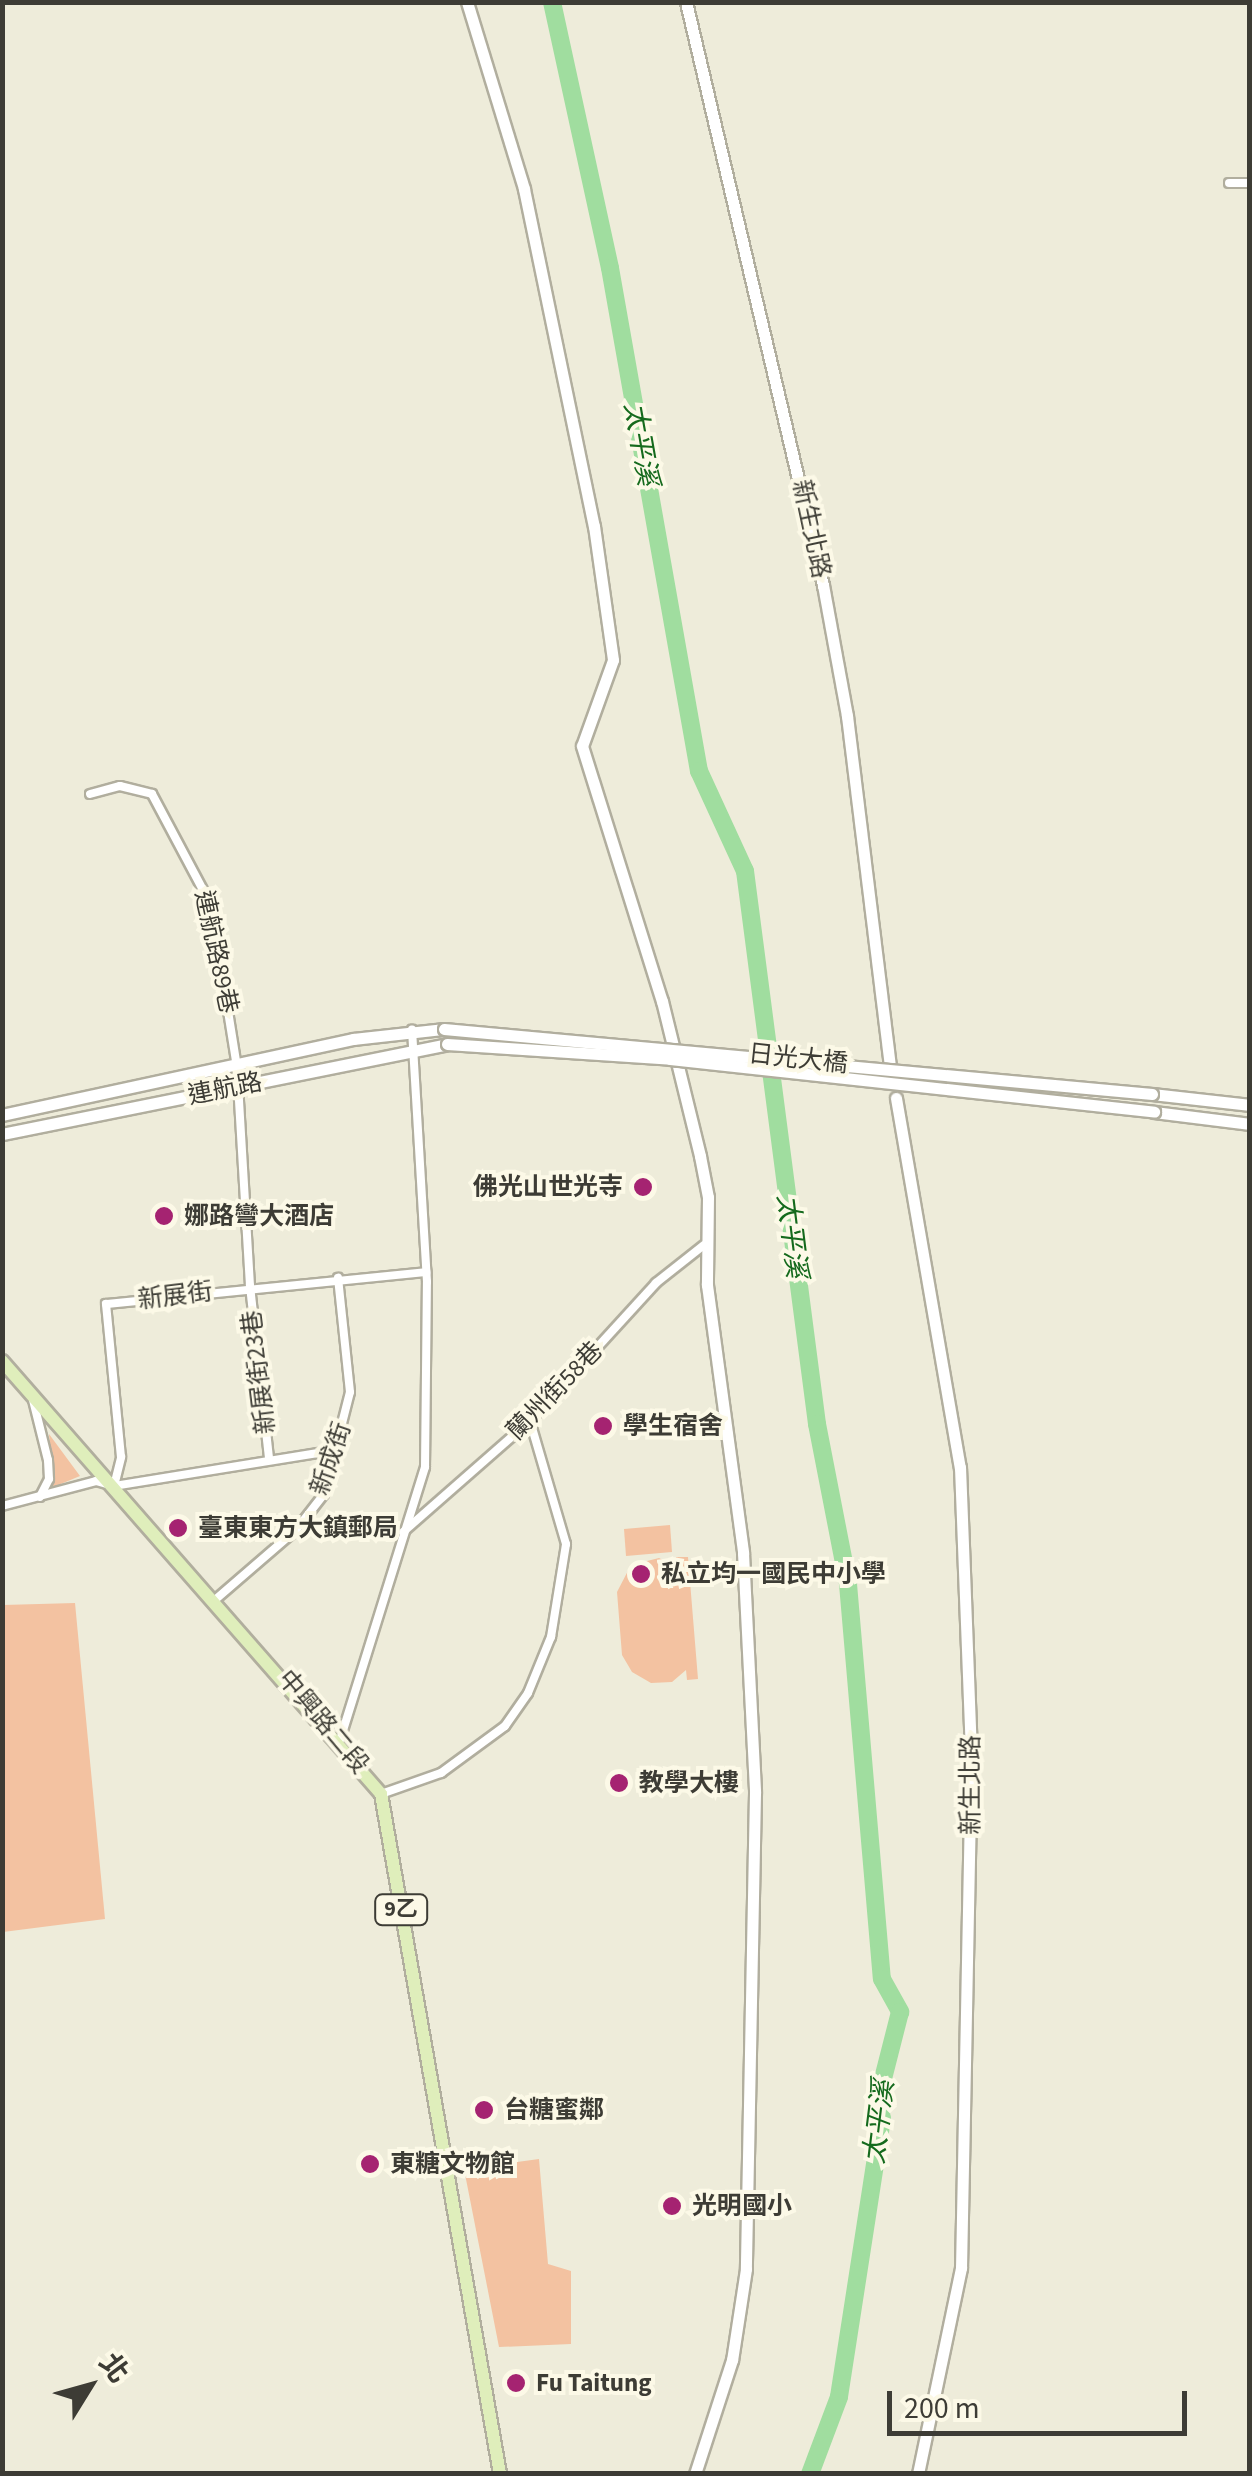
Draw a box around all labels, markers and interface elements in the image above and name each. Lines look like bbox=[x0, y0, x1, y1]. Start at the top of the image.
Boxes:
water label: 太平溪 bbox=[617, 400, 665, 488]
street label: 新生北路 bbox=[786, 477, 836, 581]
street label: 連航路89巷 bbox=[188, 888, 244, 1016]
street label: 日光大橋 bbox=[747, 1039, 849, 1079]
street label: 連航路 bbox=[185, 1067, 265, 1111]
place label: 佛光山世光寺 bbox=[473, 1172, 623, 1202]
marker: 佛光山世光寺 bbox=[632, 1176, 654, 1198]
water label: 太平溪 bbox=[770, 1192, 814, 1280]
place label: 娜路彎大酒店 bbox=[184, 1201, 334, 1231]
marker: 娜路彎大酒店 bbox=[153, 1205, 175, 1227]
street label: 新展街 bbox=[136, 1277, 214, 1315]
street label: 新展街23巷 bbox=[237, 1308, 281, 1436]
street label: 蘭州街58巷 bbox=[501, 1336, 609, 1446]
place label: 學生宿舍 bbox=[623, 1411, 723, 1441]
marker: 學生宿舍 bbox=[592, 1415, 614, 1437]
street label: 新成街 bbox=[305, 1419, 357, 1499]
place label: 臺東東方大鎮郵局 bbox=[198, 1513, 398, 1543]
marker: 臺東東方大鎮郵局 bbox=[167, 1517, 189, 1539]
place label: 私立均一國民中小學 bbox=[661, 1559, 886, 1589]
marker: 私立均一國民中小學 bbox=[630, 1563, 652, 1585]
street label: 中興路二段 bbox=[271, 1664, 375, 1780]
street label: 新生北路 bbox=[956, 1735, 986, 1835]
place label: 教學大樓 bbox=[639, 1768, 739, 1798]
marker: 教學大樓 bbox=[608, 1772, 630, 1794]
road number: 9乙 bbox=[374, 1893, 428, 1927]
water label: 太平溪 bbox=[857, 2078, 901, 2166]
place label: 台糖蜜鄰 bbox=[504, 2095, 604, 2125]
marker: 台糖蜜鄰 bbox=[473, 2099, 495, 2121]
place label: 東糖文物館 bbox=[390, 2149, 515, 2179]
marker: 東糖文物館 bbox=[359, 2153, 381, 2175]
place label: 光明國小 bbox=[692, 2191, 792, 2221]
marker: 光明國小 bbox=[661, 2195, 683, 2217]
north arrow bbox=[40, 2336, 140, 2436]
text: 北 bbox=[90, 2345, 138, 2391]
place label: Fu Taitung bbox=[536, 2368, 652, 2398]
scale bar bbox=[892, 2371, 1192, 2433]
marker: Fu Taitung bbox=[505, 2372, 527, 2394]
text: 200 m bbox=[904, 2387, 980, 2430]

